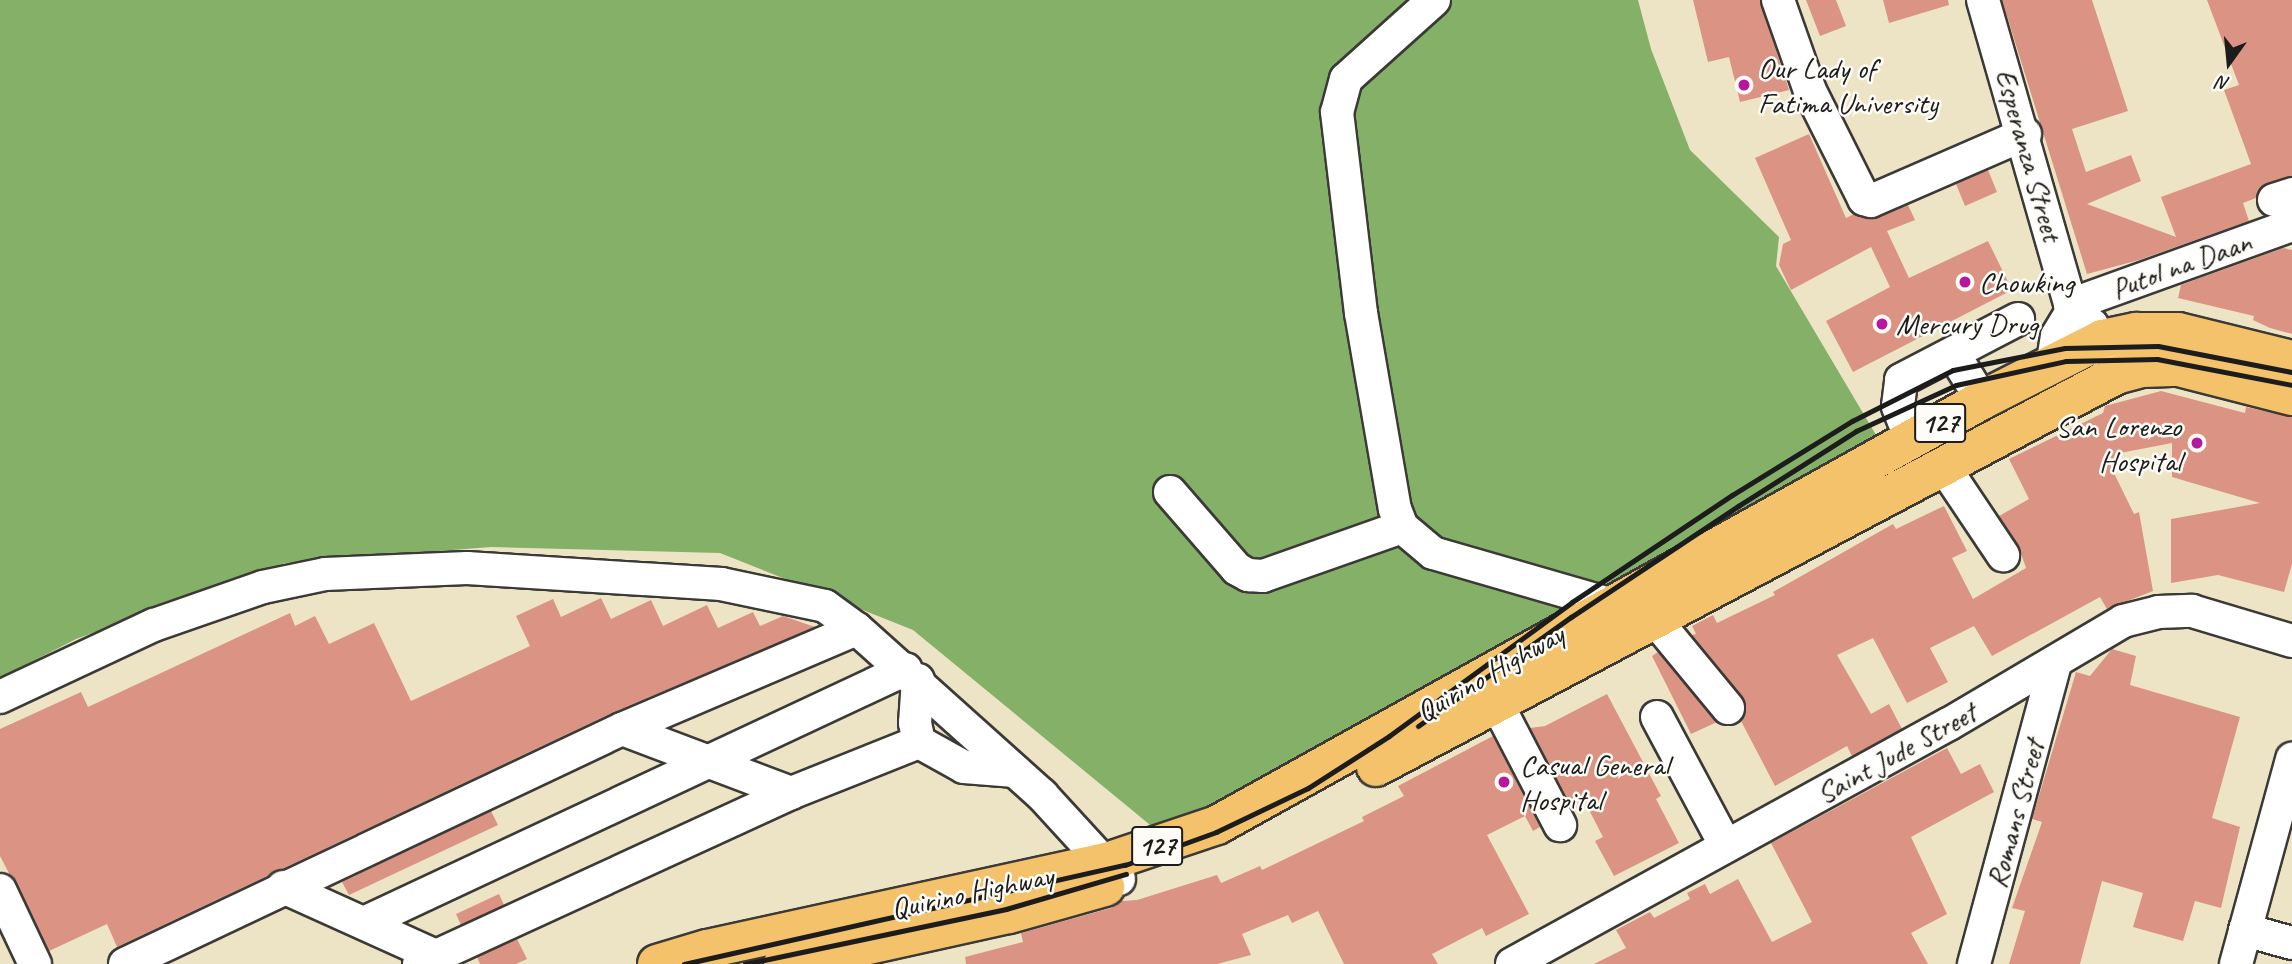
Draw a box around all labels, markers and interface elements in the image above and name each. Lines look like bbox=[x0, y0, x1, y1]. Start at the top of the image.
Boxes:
north arrow bbox=[2194, 28, 2264, 98]
place label: Our Lady of Fatima University bbox=[1758, 50, 1937, 120]
street label: Esperanza Street bbox=[1987, 65, 2071, 245]
text: N bbox=[2215, 70, 2232, 96]
marker: Our Lady of Fatima University bbox=[1736, 77, 1752, 93]
street label: Putol na Daan bbox=[2106, 223, 2256, 307]
place label: Chowking bbox=[1979, 264, 2074, 300]
marker: Chowking bbox=[1957, 274, 1973, 290]
place label: Mercury Drug bbox=[1896, 306, 2038, 342]
marker: Mercury Drug bbox=[1874, 316, 1890, 332]
road number: 127 bbox=[1914, 398, 1966, 448]
place label: San Lorenzo Hospital bbox=[2055, 408, 2181, 478]
marker: San Lorenzo Hospital bbox=[2187, 433, 2207, 453]
street label: Quirino Highway bbox=[1410, 616, 1570, 730]
street label: Saint Jude Street bbox=[1810, 694, 1982, 812]
street label: Romans Street bbox=[1978, 736, 2052, 892]
place label: Casual General Hospital bbox=[1520, 747, 1669, 818]
marker: Casual General Hospital bbox=[1494, 772, 1514, 792]
road number: 127 bbox=[1131, 822, 1183, 870]
street label: Quirino Highway bbox=[888, 857, 1056, 927]

